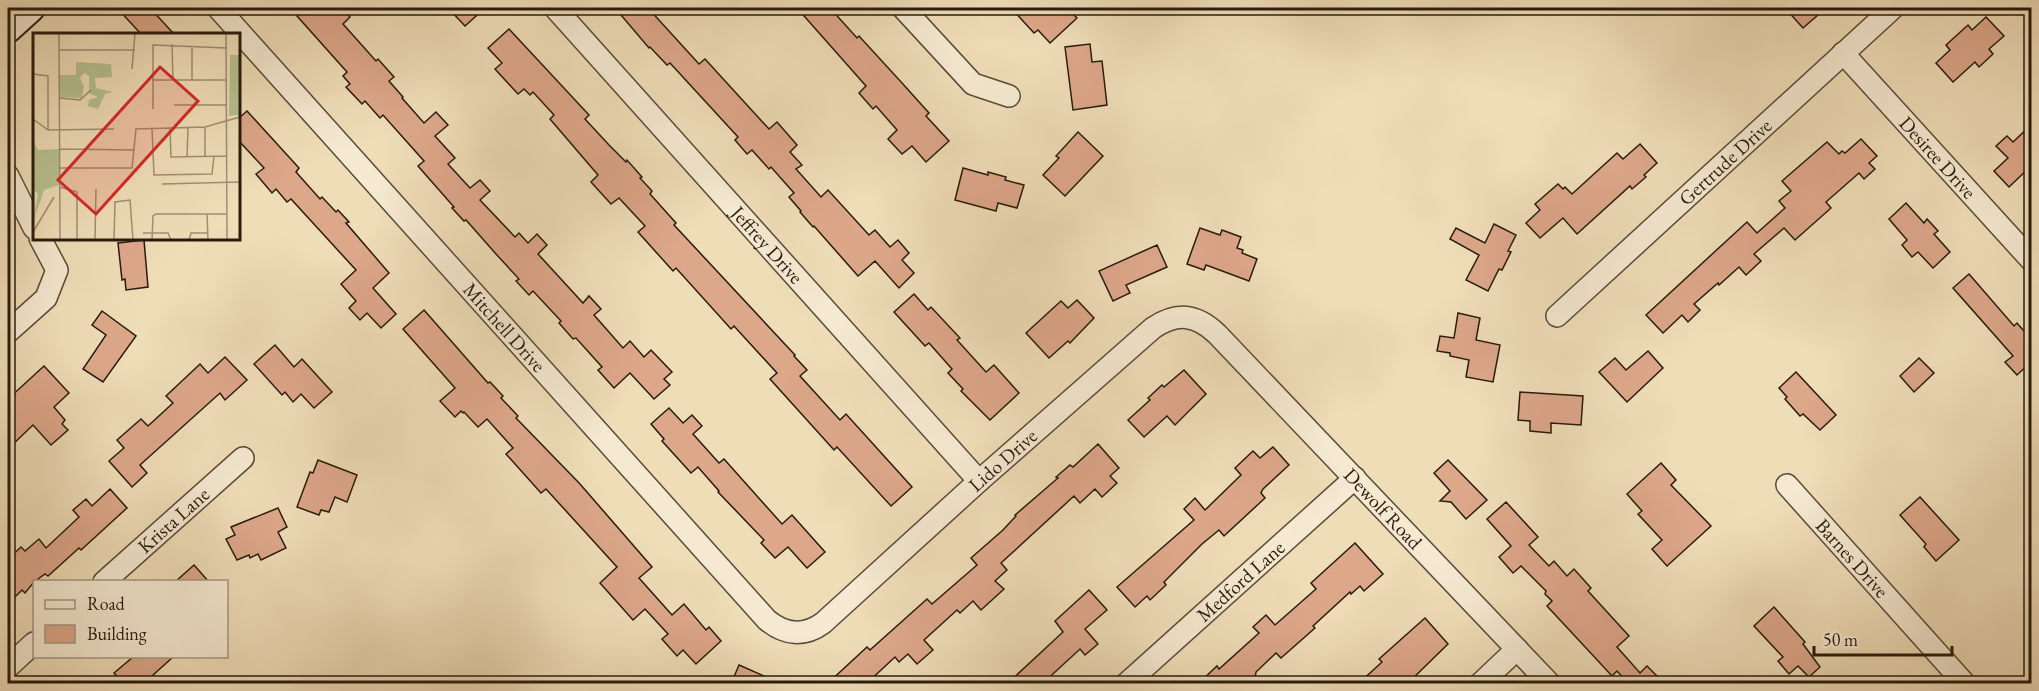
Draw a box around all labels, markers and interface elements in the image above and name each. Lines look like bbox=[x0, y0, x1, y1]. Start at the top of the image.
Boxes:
inset map bbox=[33, 33, 240, 240]
street label: Desiree Drive bbox=[1894, 110, 1982, 204]
street label: Gertrude Drive bbox=[1673, 113, 1777, 211]
street label: Jeffrey Drive bbox=[724, 199, 809, 289]
street label: Mitchell Drive bbox=[457, 277, 552, 378]
street label: Lido Drive bbox=[963, 423, 1043, 497]
street label: Dewolf Road bbox=[1338, 462, 1429, 555]
street label: Krista Lane bbox=[132, 481, 215, 559]
street label: Barnes Drive bbox=[1810, 513, 1895, 603]
street label: Medford Lane bbox=[1191, 534, 1290, 627]
legend bbox=[33, 580, 228, 658]
text: Road bbox=[87, 592, 126, 615]
scale bar bbox=[1814, 619, 1952, 657]
text: Building bbox=[87, 622, 147, 645]
text: 50 m bbox=[1823, 628, 1858, 651]

